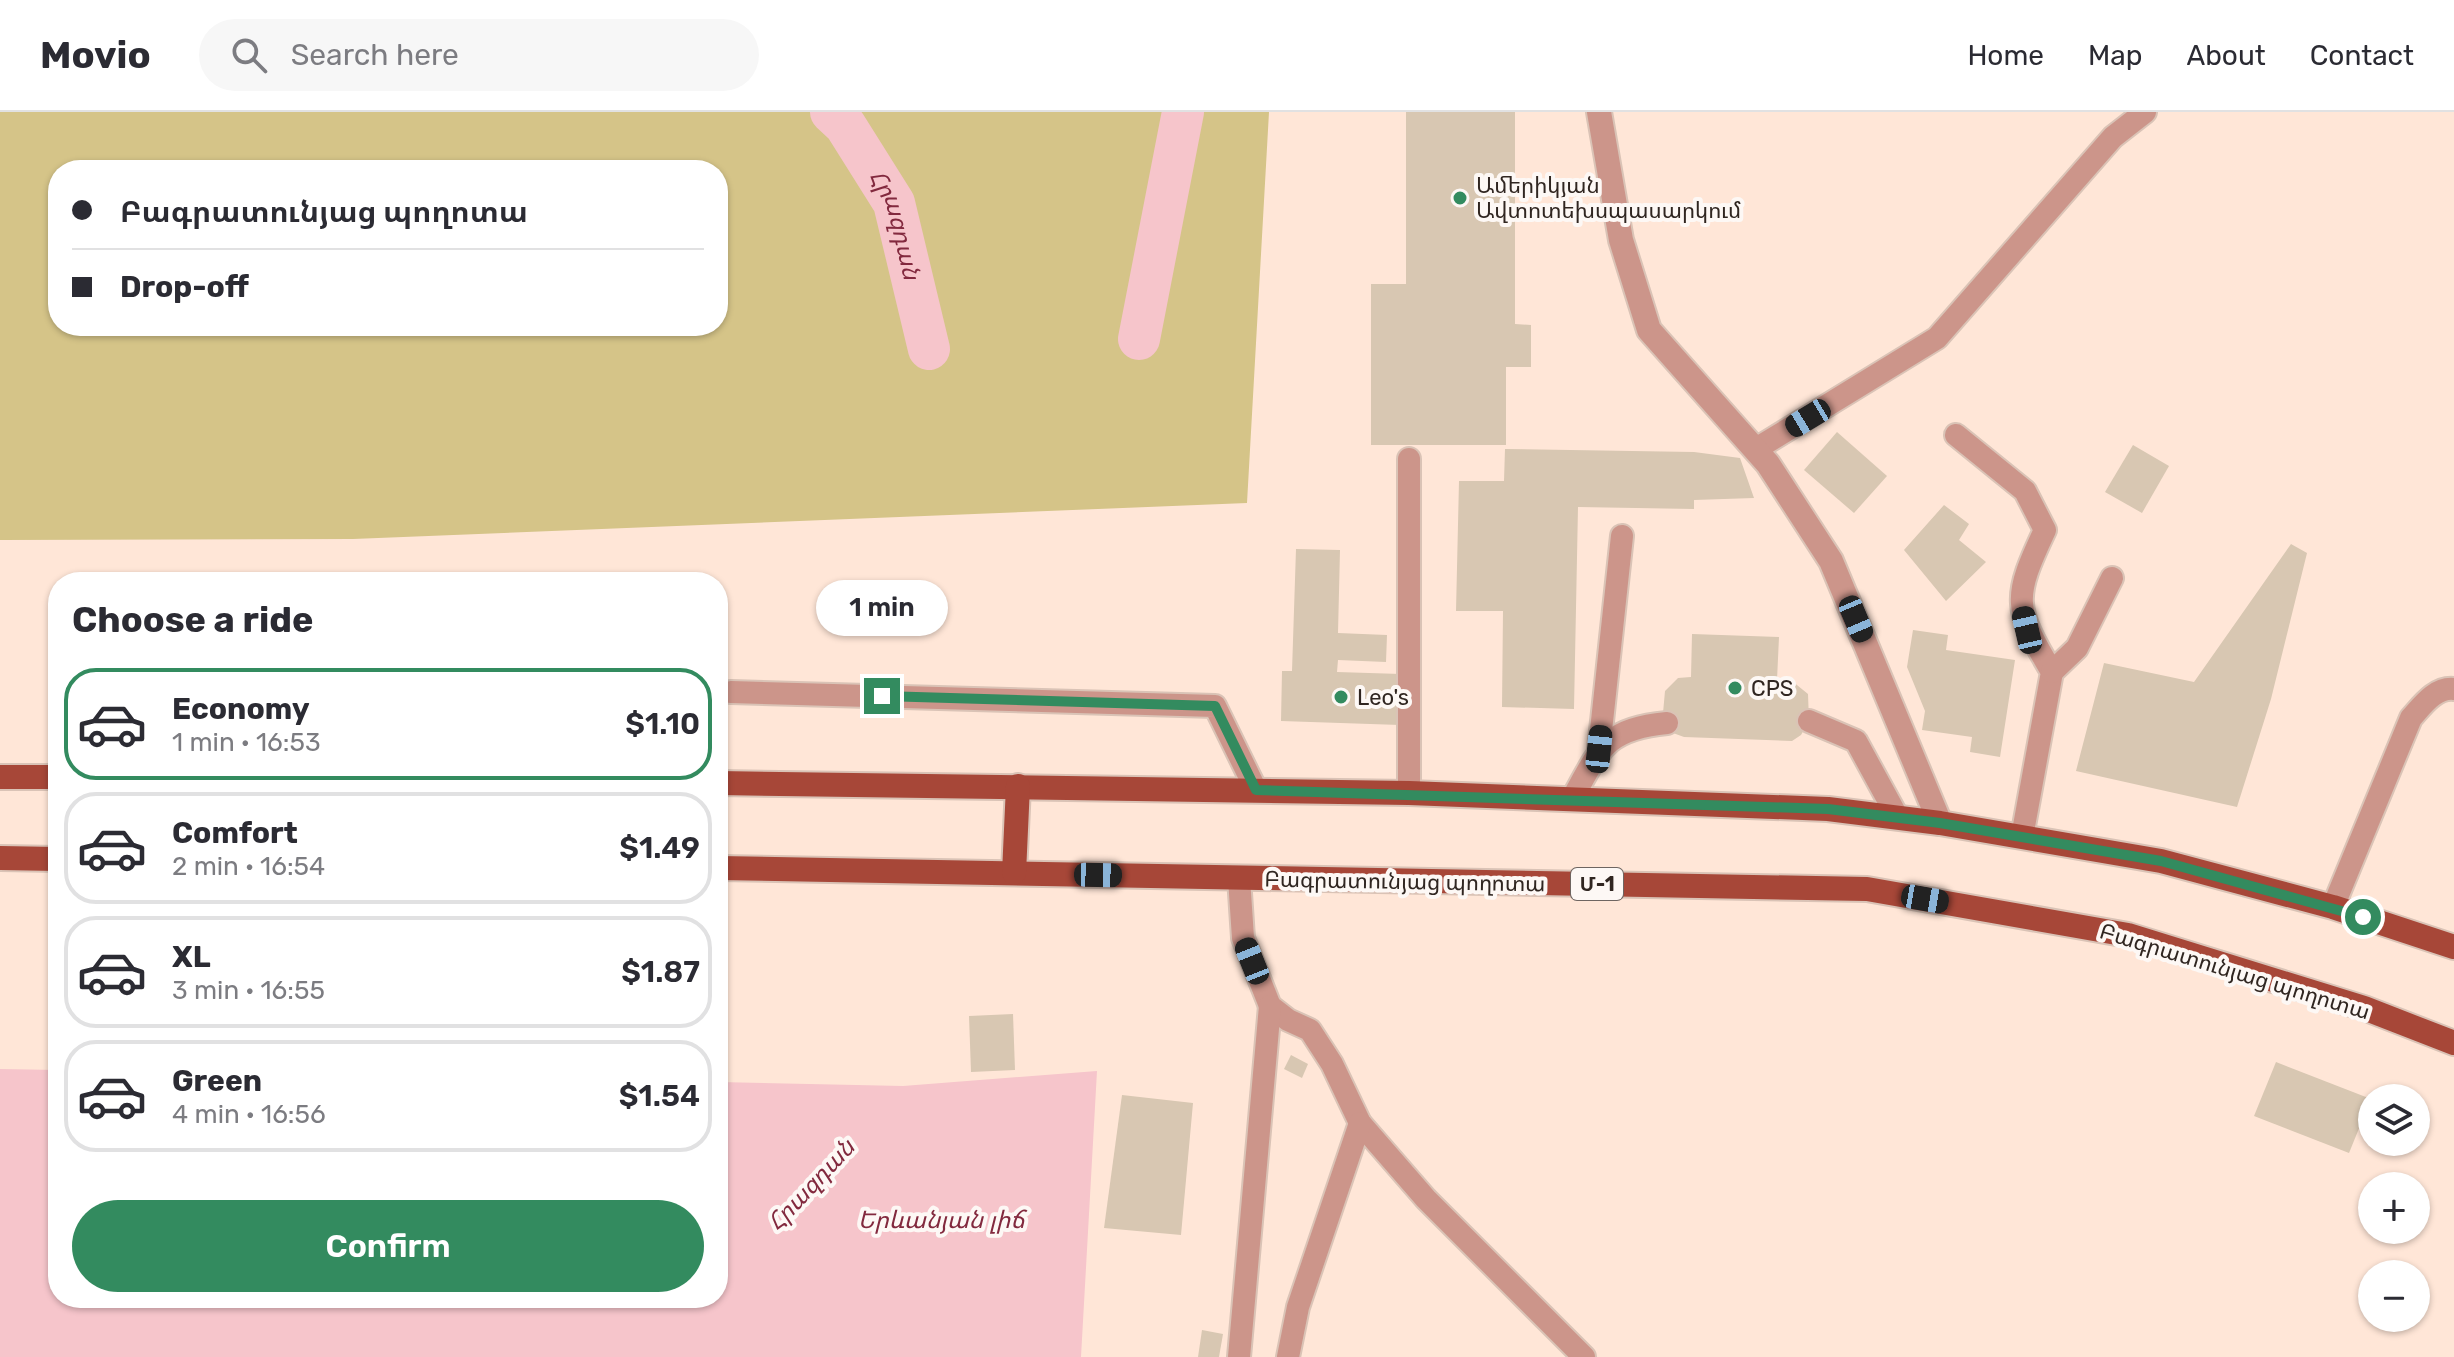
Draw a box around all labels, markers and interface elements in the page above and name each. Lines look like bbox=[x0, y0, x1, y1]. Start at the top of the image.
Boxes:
search box bbox=[199, 19, 759, 91]
text: Movio bbox=[40, 32, 151, 78]
icon: search bbox=[227, 33, 271, 77]
text: Search here bbox=[291, 37, 459, 73]
text: Home bbox=[1967, 39, 2044, 72]
text: Map bbox=[2088, 39, 2142, 72]
text: About bbox=[2186, 39, 2266, 72]
text: Contact bbox=[2310, 39, 2414, 72]
water label: Հրազդան bbox=[863, 164, 926, 284]
place label: Ամերիկյան Ավտոտեխսպասարկում bbox=[1476, 172, 1741, 224]
marker: Ամերիկյան Ավտոտեխսպասարկում bbox=[1451, 189, 1469, 207]
text: Բագրատունյաց պողոտա bbox=[120, 194, 528, 230]
text: Drop-off bbox=[120, 269, 249, 305]
car bbox=[1781, 395, 1835, 441]
callout: 1 min bbox=[816, 580, 948, 636]
text: 1 min bbox=[849, 592, 915, 623]
car bbox=[1836, 592, 1876, 646]
text: Choose a ride bbox=[72, 598, 313, 641]
car bbox=[2010, 604, 2044, 656]
place label: CPS bbox=[1751, 675, 1793, 702]
route end bbox=[864, 678, 900, 714]
marker: CPS bbox=[1726, 679, 1744, 697]
place label: Leo's bbox=[1357, 684, 1409, 711]
icon: car bbox=[76, 688, 148, 760]
marker: Leo's bbox=[1332, 688, 1350, 706]
text: Economy bbox=[172, 691, 310, 727]
text: $1.10 bbox=[625, 706, 700, 742]
car bbox=[1585, 724, 1613, 774]
text: 1 min · 16:53 bbox=[172, 727, 321, 758]
icon: car bbox=[76, 812, 148, 884]
text: Comfort bbox=[172, 815, 298, 851]
text: $1.49 bbox=[619, 830, 700, 866]
text: 2 min · 16:54 bbox=[172, 851, 325, 882]
car bbox=[1074, 863, 1122, 887]
street label: Բագրատունյաց պողոտա bbox=[1264, 866, 1546, 897]
road number: Մ-1 bbox=[1571, 868, 1623, 900]
car bbox=[1899, 883, 1951, 915]
route start bbox=[2345, 899, 2381, 935]
street label: Բագրատունյաց պողոտա bbox=[2097, 917, 2373, 1025]
car bbox=[1232, 934, 1272, 988]
icon: car bbox=[76, 936, 148, 1008]
text: XL bbox=[172, 939, 211, 975]
text: $1.87 bbox=[621, 954, 700, 990]
text: 3 min · 16:55 bbox=[172, 975, 325, 1006]
icon: car bbox=[76, 1060, 148, 1132]
text: Green bbox=[172, 1063, 262, 1099]
text: $1.54 bbox=[619, 1078, 700, 1114]
map controls bbox=[2358, 1084, 2430, 1332]
button: layers bbox=[2358, 1084, 2430, 1156]
text: 4 min · 16:56 bbox=[172, 1099, 326, 1130]
water label: Հրազդան bbox=[762, 1132, 862, 1237]
button: + bbox=[2358, 1172, 2430, 1244]
button: Confirm bbox=[72, 1200, 704, 1292]
water label: Երևանյան լիճ bbox=[858, 1206, 1027, 1234]
button: − bbox=[2358, 1260, 2430, 1332]

